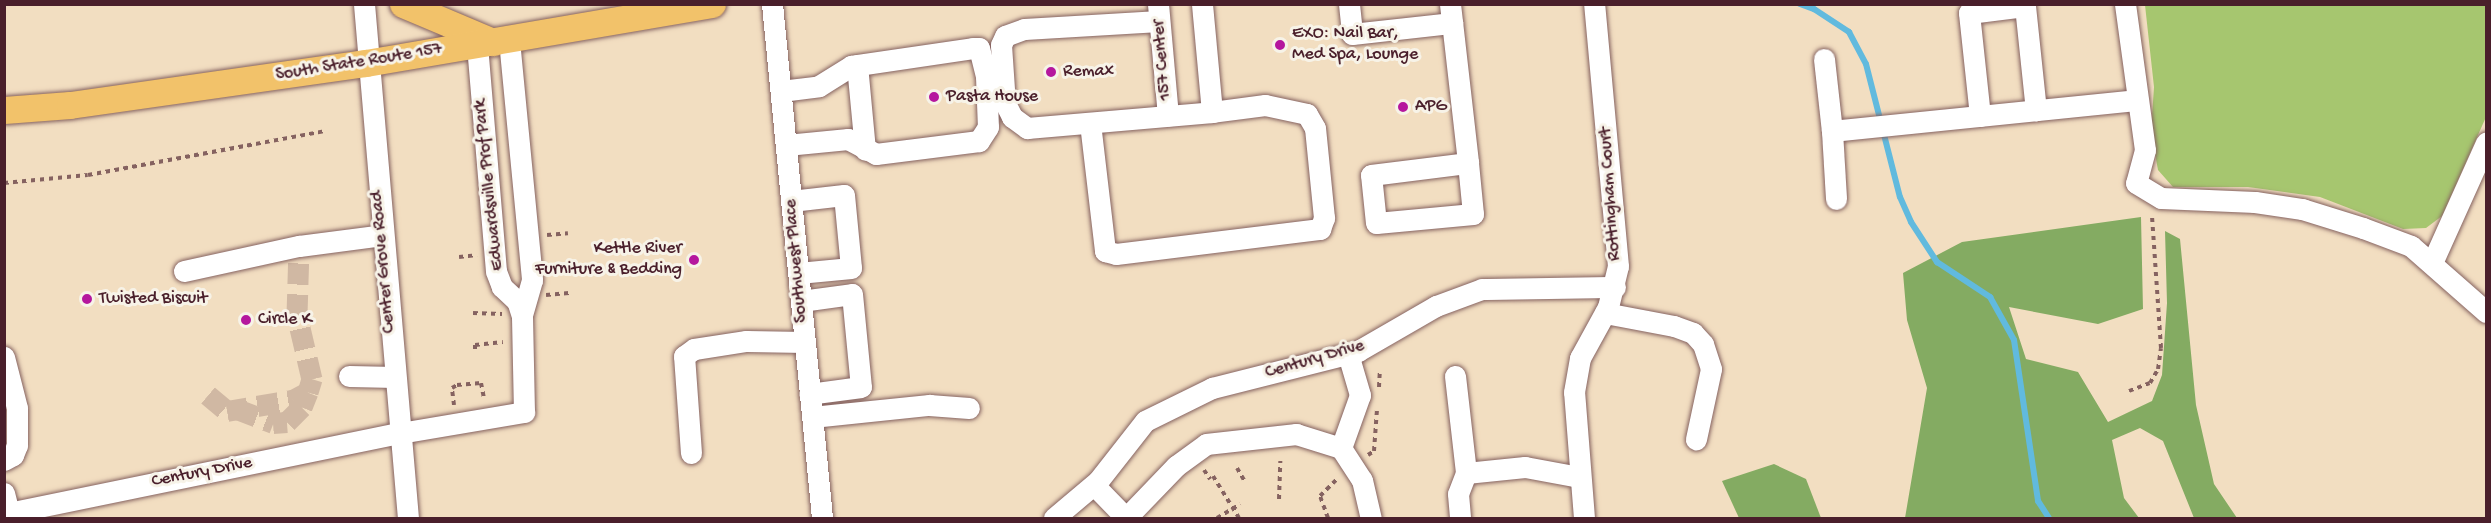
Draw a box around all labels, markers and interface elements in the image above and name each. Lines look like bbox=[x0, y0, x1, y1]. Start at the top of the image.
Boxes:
street label: 157 Center bbox=[1149, 19, 1177, 101]
place label: EXO: Nail Bar, Med Spa, Lounge bbox=[1292, 24, 1418, 66]
marker: EXO: Nail Bar, Med Spa, Lounge bbox=[1273, 38, 1287, 52]
street label: South State Route 157 bbox=[274, 39, 444, 87]
place label: Remax bbox=[1063, 61, 1114, 83]
marker: Remax bbox=[1044, 65, 1058, 79]
place label: Pasta House bbox=[946, 86, 1038, 108]
marker: Pasta House bbox=[927, 90, 941, 104]
place label: APG bbox=[1415, 96, 1447, 118]
street label: Edwardsville Prof Park bbox=[470, 98, 510, 272]
marker: APG bbox=[1396, 100, 1410, 114]
street label: Rottingham Court bbox=[1596, 126, 1626, 262]
street label: Center Grove Road bbox=[367, 190, 401, 334]
street label: Southwest Place bbox=[781, 198, 813, 324]
place label: Kettle River Furniture & Bedding bbox=[535, 239, 682, 282]
marker: Kettle River Furniture & Bedding bbox=[687, 253, 701, 267]
place label: Twisted Biscuit bbox=[99, 288, 207, 310]
marker: Twisted Biscuit bbox=[80, 292, 94, 306]
place label: Circle K bbox=[258, 309, 312, 331]
marker: Circle K bbox=[239, 313, 253, 327]
street label: Century Drive bbox=[1263, 336, 1367, 384]
street label: Century Drive bbox=[150, 453, 254, 493]

